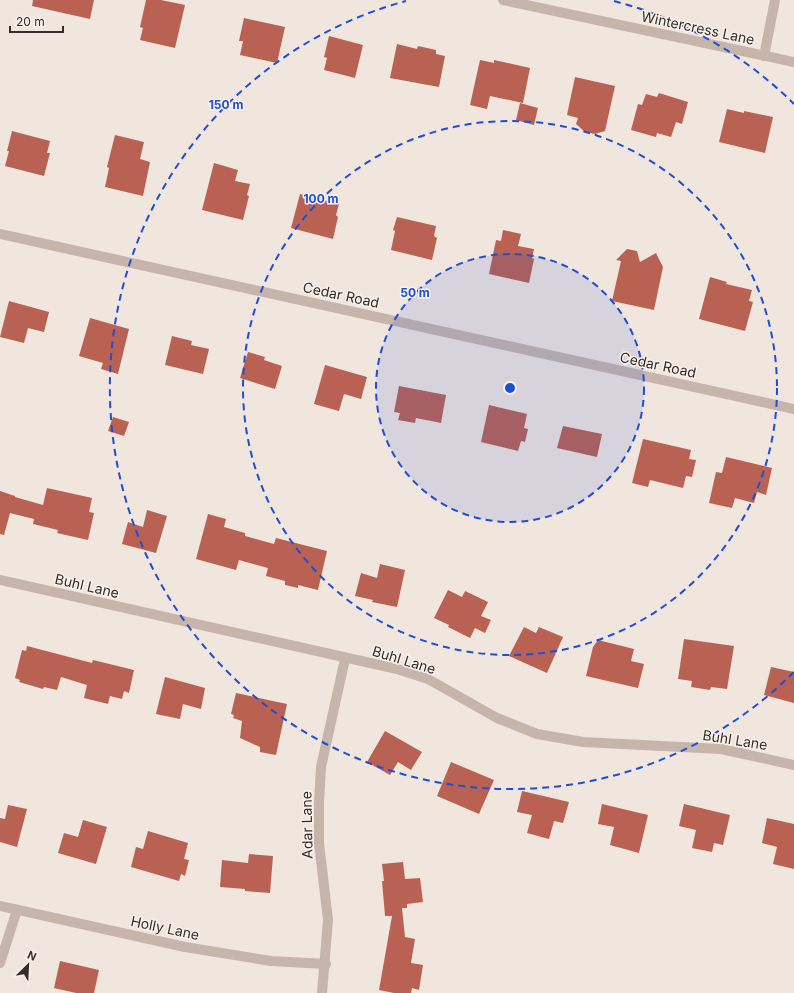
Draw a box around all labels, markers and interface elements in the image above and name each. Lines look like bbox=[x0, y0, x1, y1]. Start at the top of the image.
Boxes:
street label: Wintercress Lane bbox=[640, 7, 756, 48]
scale bar bbox=[10, 8, 63, 34]
text: 20 m bbox=[16, 14, 45, 29]
text: 150 m bbox=[209, 97, 243, 112]
text: 100 m bbox=[303, 191, 339, 206]
street label: Cedar Road bbox=[301, 278, 381, 311]
text: 50 m bbox=[400, 285, 430, 300]
street label: Cedar Road bbox=[618, 348, 698, 381]
centre of rings bbox=[503, 381, 517, 395]
street label: Buhl Lane bbox=[53, 570, 121, 601]
street label: Buhl Lane bbox=[370, 642, 438, 677]
street label: Buhl Lane bbox=[702, 726, 769, 753]
street label: Adar Lane bbox=[297, 791, 316, 859]
street label: Holly Lane bbox=[129, 912, 201, 943]
north arrow bbox=[8, 945, 48, 985]
text: N bbox=[25, 948, 39, 964]

